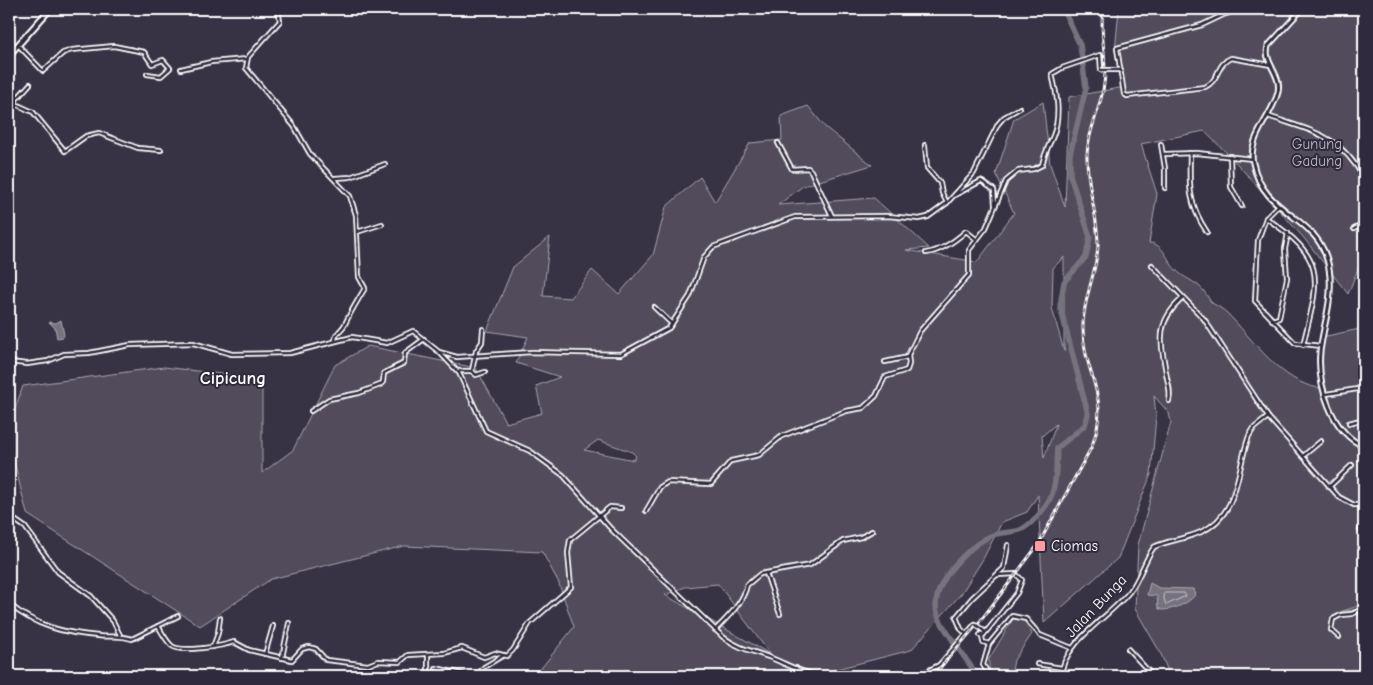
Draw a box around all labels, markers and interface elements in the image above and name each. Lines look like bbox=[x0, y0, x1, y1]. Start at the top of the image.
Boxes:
park label: Gunung Gadung bbox=[1292, 135, 1342, 170]
district label: Cipicung bbox=[200, 368, 266, 389]
place label: Ciomas bbox=[1051, 537, 1098, 555]
marker: Ciomas bbox=[1033, 539, 1047, 553]
street label: Jalan Bunga bbox=[1062, 571, 1130, 641]

